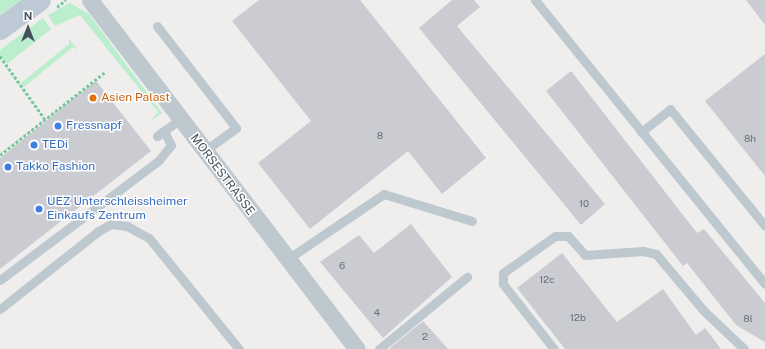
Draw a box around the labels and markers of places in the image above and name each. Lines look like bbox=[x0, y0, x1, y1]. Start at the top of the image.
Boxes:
place label: Asien Palast bbox=[101, 91, 170, 105]
marker: Asien Palast bbox=[88, 93, 98, 103]
place label: Fressnapf bbox=[66, 119, 122, 133]
marker: Fressnapf bbox=[53, 121, 63, 131]
place label: TEDi bbox=[42, 138, 68, 152]
marker: TEDi bbox=[29, 140, 39, 150]
place label: Takko Fashion bbox=[16, 160, 95, 174]
marker: Takko Fashion bbox=[3, 162, 13, 172]
place label: UEZ Unterschleissheimer Einkaufs Zentrum bbox=[47, 195, 188, 223]
marker: UEZ Unterschleissheimer Einkaufs Zentrum bbox=[34, 204, 44, 214]

